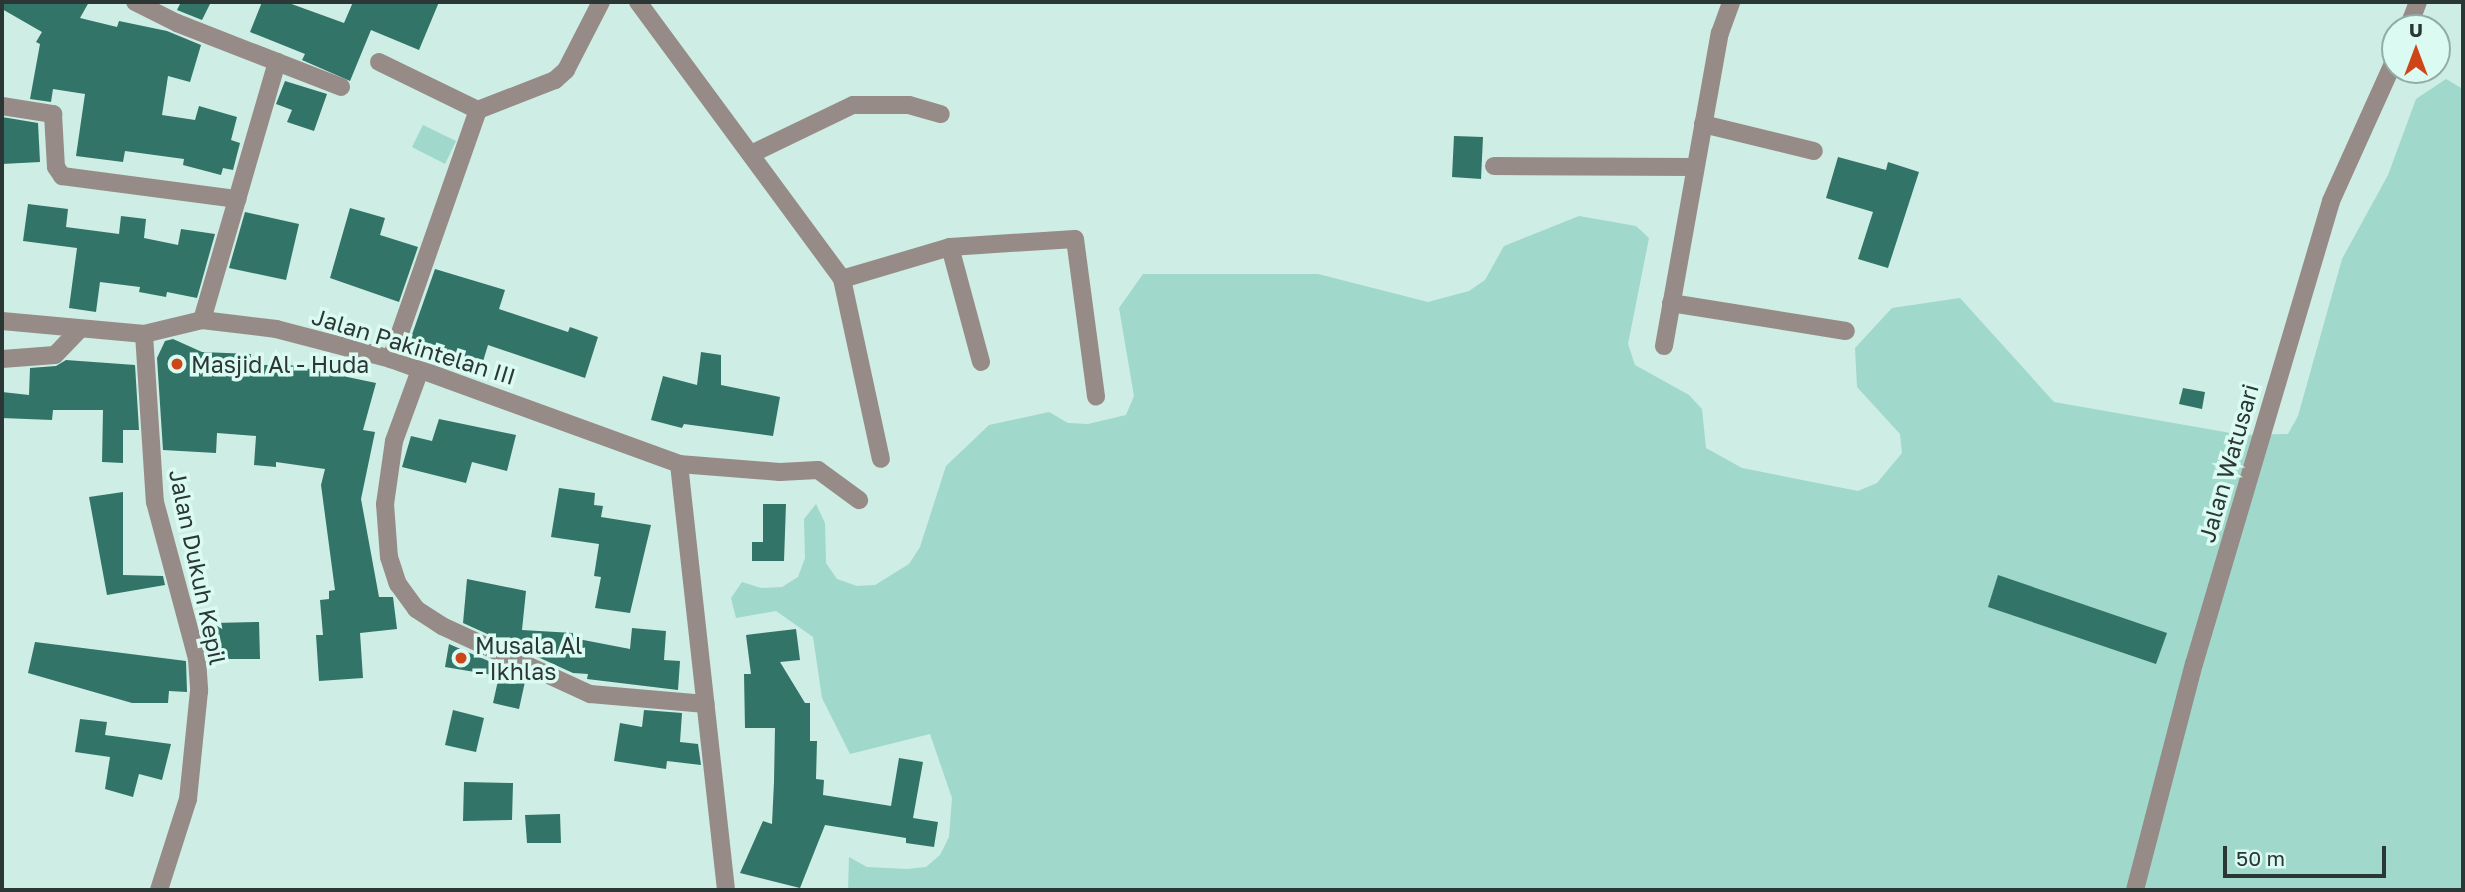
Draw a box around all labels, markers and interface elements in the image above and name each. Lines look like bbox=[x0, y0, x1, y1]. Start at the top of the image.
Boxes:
north arrow bbox=[2381, 14, 2451, 84]
text: U bbox=[2409, 18, 2423, 41]
street label: Jalan Pakintelan III bbox=[309, 302, 519, 390]
place label: Masjid Al - Huda bbox=[191, 350, 369, 378]
marker: Masjid Al - Huda bbox=[169, 356, 185, 372]
street label: Jalan Watusari bbox=[2192, 381, 2264, 545]
street label: Jalan Dukuh Kepil bbox=[164, 467, 232, 667]
place label: Musala Al - Ikhlas bbox=[475, 631, 582, 685]
marker: Musala Al - Ikhlas bbox=[453, 650, 469, 666]
scale bar bbox=[2227, 832, 2390, 876]
text: 50 m bbox=[2236, 845, 2285, 871]

